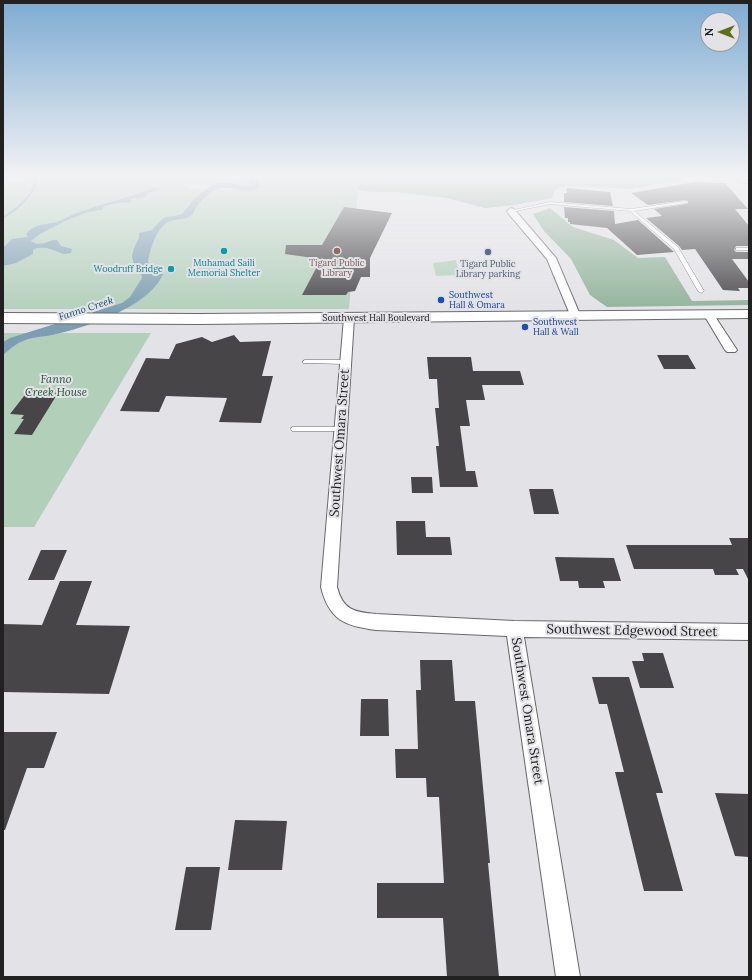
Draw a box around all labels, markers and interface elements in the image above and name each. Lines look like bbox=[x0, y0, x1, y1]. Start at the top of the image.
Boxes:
north arrow bbox=[700, 12, 740, 52]
text: N bbox=[702, 28, 716, 36]
marker: Muhamad Saili Memorial Shelter bbox=[219, 246, 229, 256]
marker: Tigard Public Library bbox=[332, 246, 342, 256]
marker: Tigard Public Library parking bbox=[483, 247, 493, 257]
place label: Muhamad Saili Memorial Shelter bbox=[188, 258, 260, 279]
place label: Tigard Public Library bbox=[309, 258, 365, 279]
place label: Tigard Public Library parking bbox=[456, 259, 520, 280]
place label: Woodruff Bridge bbox=[94, 264, 163, 274]
marker: Woodruff Bridge bbox=[166, 264, 176, 274]
place label: Southwest Hall & Omara bbox=[449, 290, 505, 311]
water label: Fanno Creek bbox=[57, 295, 115, 323]
marker: Southwest Hall & Omara bbox=[436, 295, 446, 305]
street label: Southwest Hall Boulevard bbox=[322, 313, 430, 323]
place label: Southwest Hall & Wall bbox=[533, 317, 579, 338]
marker: Southwest Hall & Wall bbox=[520, 322, 530, 332]
street label: Southwest Omara Street bbox=[327, 368, 353, 518]
park label: Fanno Creek House bbox=[25, 373, 87, 399]
street label: Southwest Edgewood Street bbox=[546, 622, 718, 640]
street label: Southwest Omara Street bbox=[508, 636, 546, 786]

